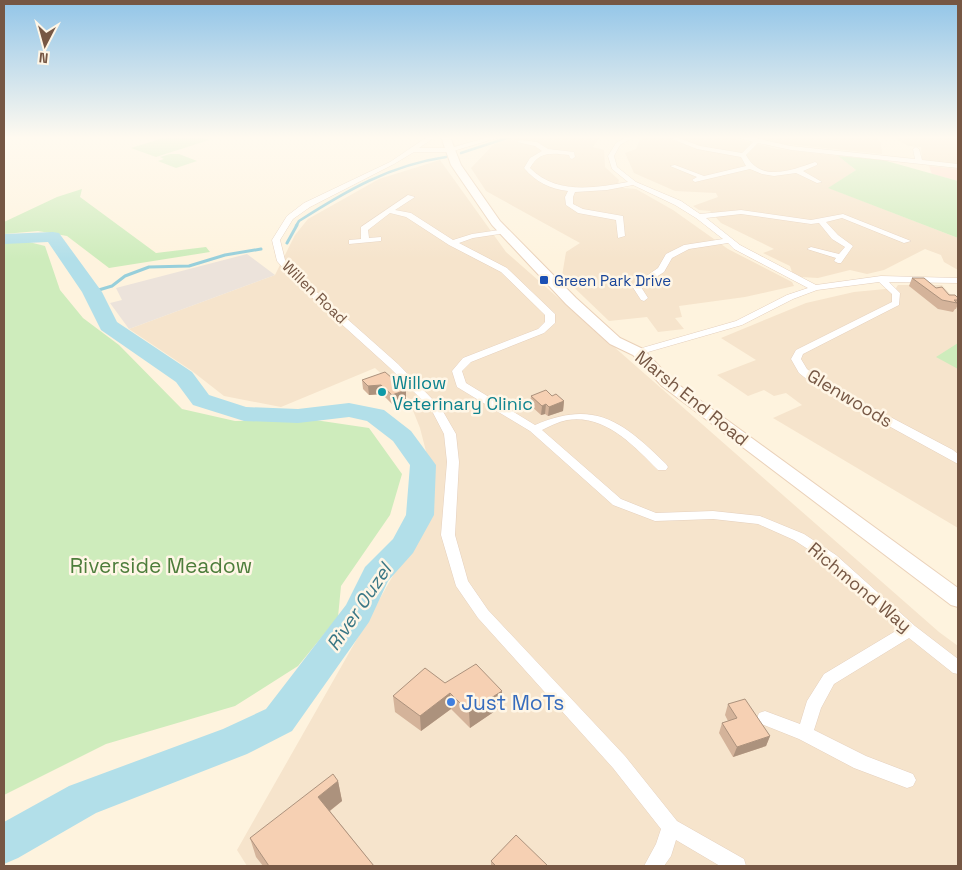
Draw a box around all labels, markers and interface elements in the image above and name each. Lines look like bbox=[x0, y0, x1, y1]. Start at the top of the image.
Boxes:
north arrow bbox=[20, 20, 70, 70]
text: N bbox=[38, 48, 49, 67]
street label: Willen Road bbox=[279, 256, 351, 328]
place label: Green Park Drive bbox=[554, 271, 671, 290]
marker: Green Park Drive bbox=[538, 274, 550, 286]
street label: Marsh End Road bbox=[631, 345, 753, 451]
street label: Glenwoods bbox=[803, 364, 897, 432]
place label: Willow Veterinary Clinic bbox=[392, 371, 533, 415]
marker: Willow Veterinary Clinic bbox=[376, 386, 388, 398]
street label: Richmond Way bbox=[804, 537, 916, 637]
park label: Riverside Meadow bbox=[70, 552, 252, 579]
water label: River Ouzel bbox=[321, 557, 399, 655]
place label: Just MoTs bbox=[461, 689, 564, 716]
marker: Just MoTs bbox=[445, 696, 457, 708]

